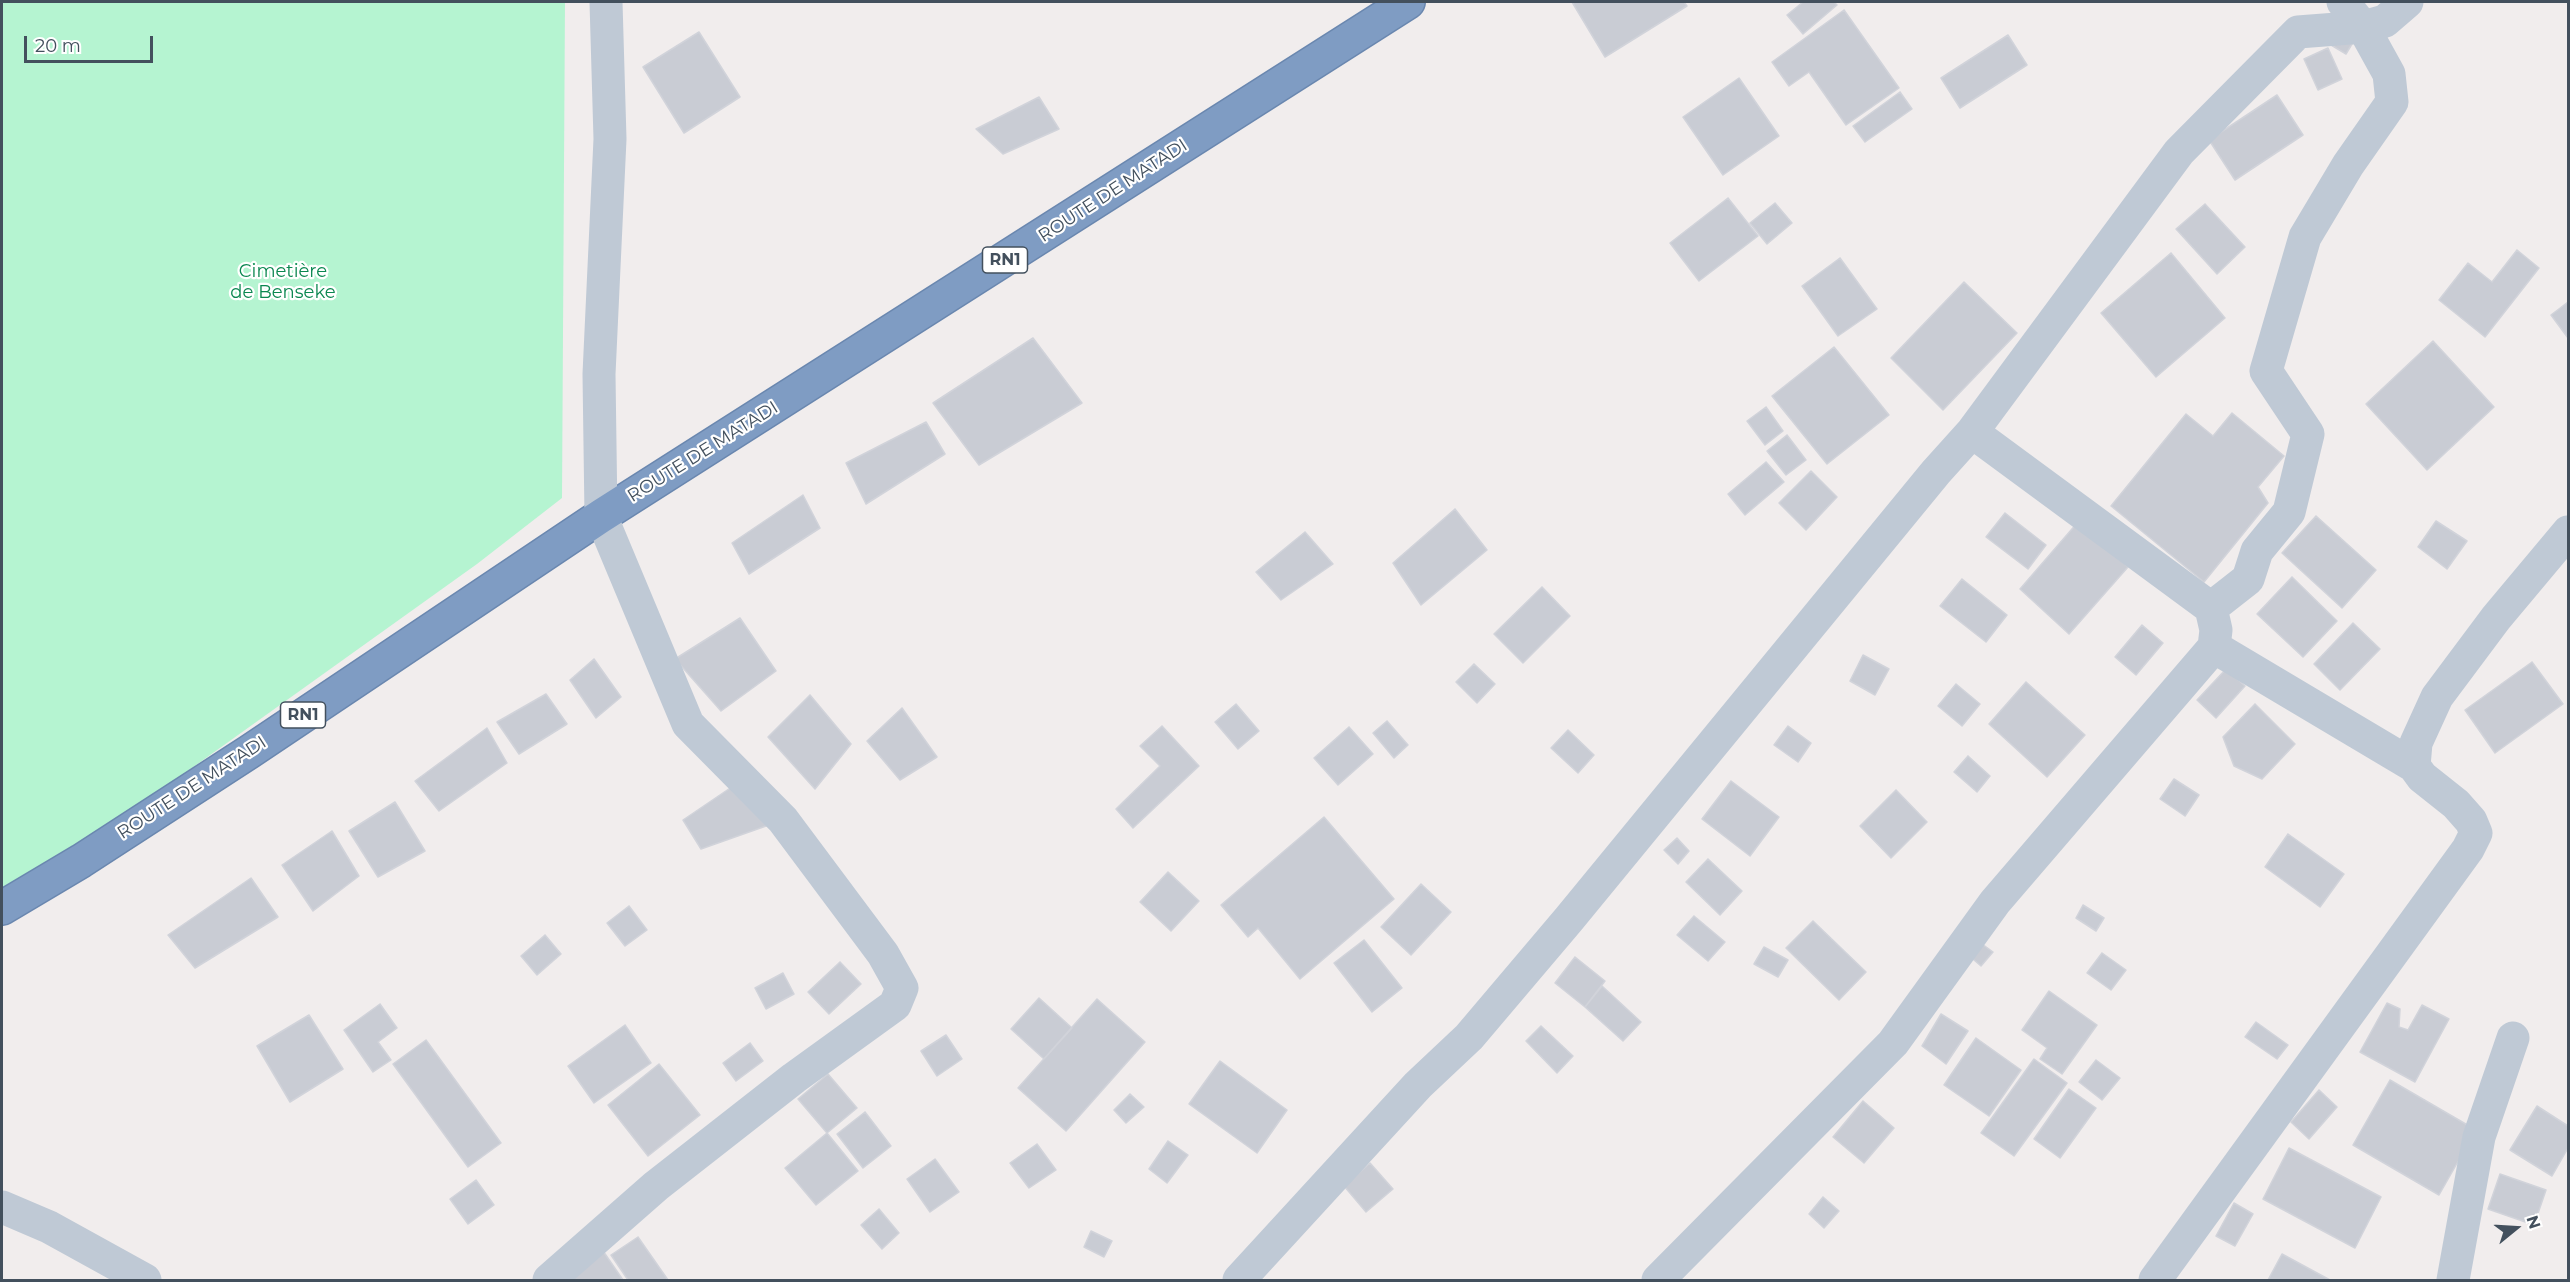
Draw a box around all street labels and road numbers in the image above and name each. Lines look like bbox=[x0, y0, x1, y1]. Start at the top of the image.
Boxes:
street label: ROUTE DE MATADI bbox=[1034, 135, 1192, 247]
road number: RN1 bbox=[982, 247, 1028, 273]
street label: ROUTE DE MATADI bbox=[624, 397, 782, 507]
road number: RN1 bbox=[280, 702, 326, 728]
street label: ROUTE DE MATADI bbox=[113, 732, 271, 844]

